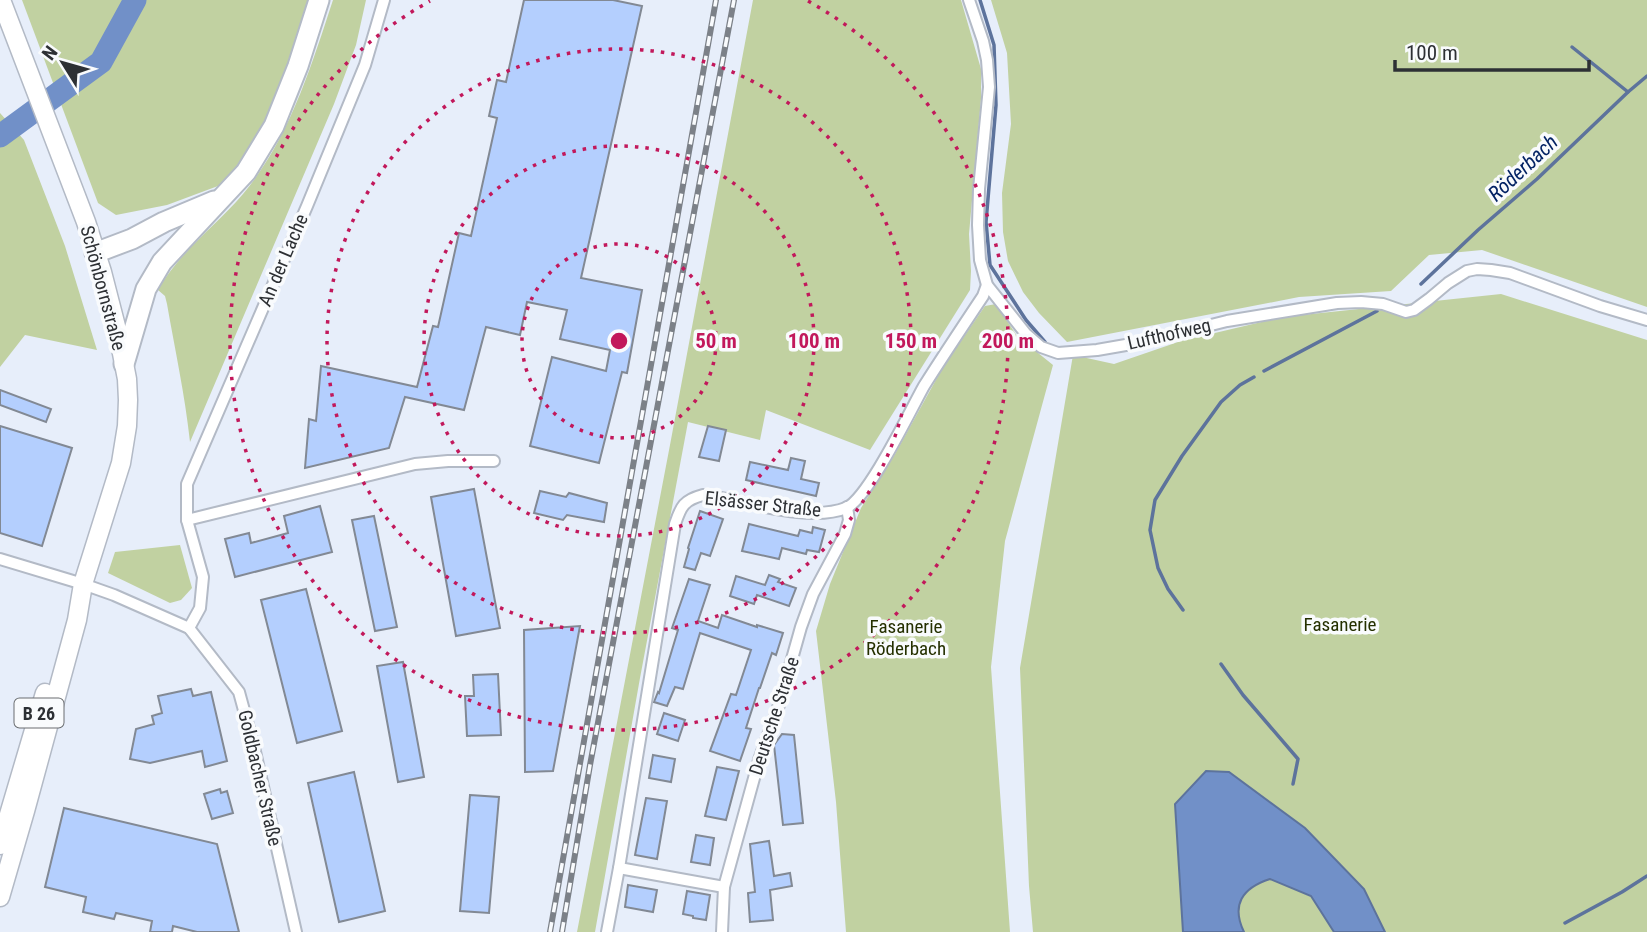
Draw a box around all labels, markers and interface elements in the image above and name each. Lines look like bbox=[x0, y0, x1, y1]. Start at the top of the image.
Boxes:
north arrow bbox=[28, 28, 98, 98]
scale bar bbox=[1395, 28, 1589, 72]
text: 100 m bbox=[1406, 41, 1458, 65]
text: N bbox=[37, 42, 63, 65]
water label: Röderbach bbox=[1483, 130, 1563, 206]
street label: An der Lache bbox=[253, 210, 313, 310]
street label: Schönbornstraße bbox=[75, 223, 131, 353]
street label: Lufthofweg bbox=[1125, 313, 1213, 355]
centre of rings bbox=[607, 329, 631, 353]
text: 50 m bbox=[695, 329, 737, 353]
text: 100 m bbox=[788, 329, 840, 353]
text: 150 m bbox=[885, 329, 937, 353]
text: 200 m bbox=[982, 329, 1034, 353]
street label: Elsässer Straße bbox=[704, 486, 822, 522]
park label: Fasanerie bbox=[1304, 613, 1377, 636]
park label: Fasanerie Röderbach bbox=[866, 615, 946, 660]
street label: Deutsche Straße bbox=[744, 654, 804, 778]
road number: B 26 bbox=[14, 698, 64, 728]
street label: Goldbacher Straße bbox=[233, 708, 287, 848]

